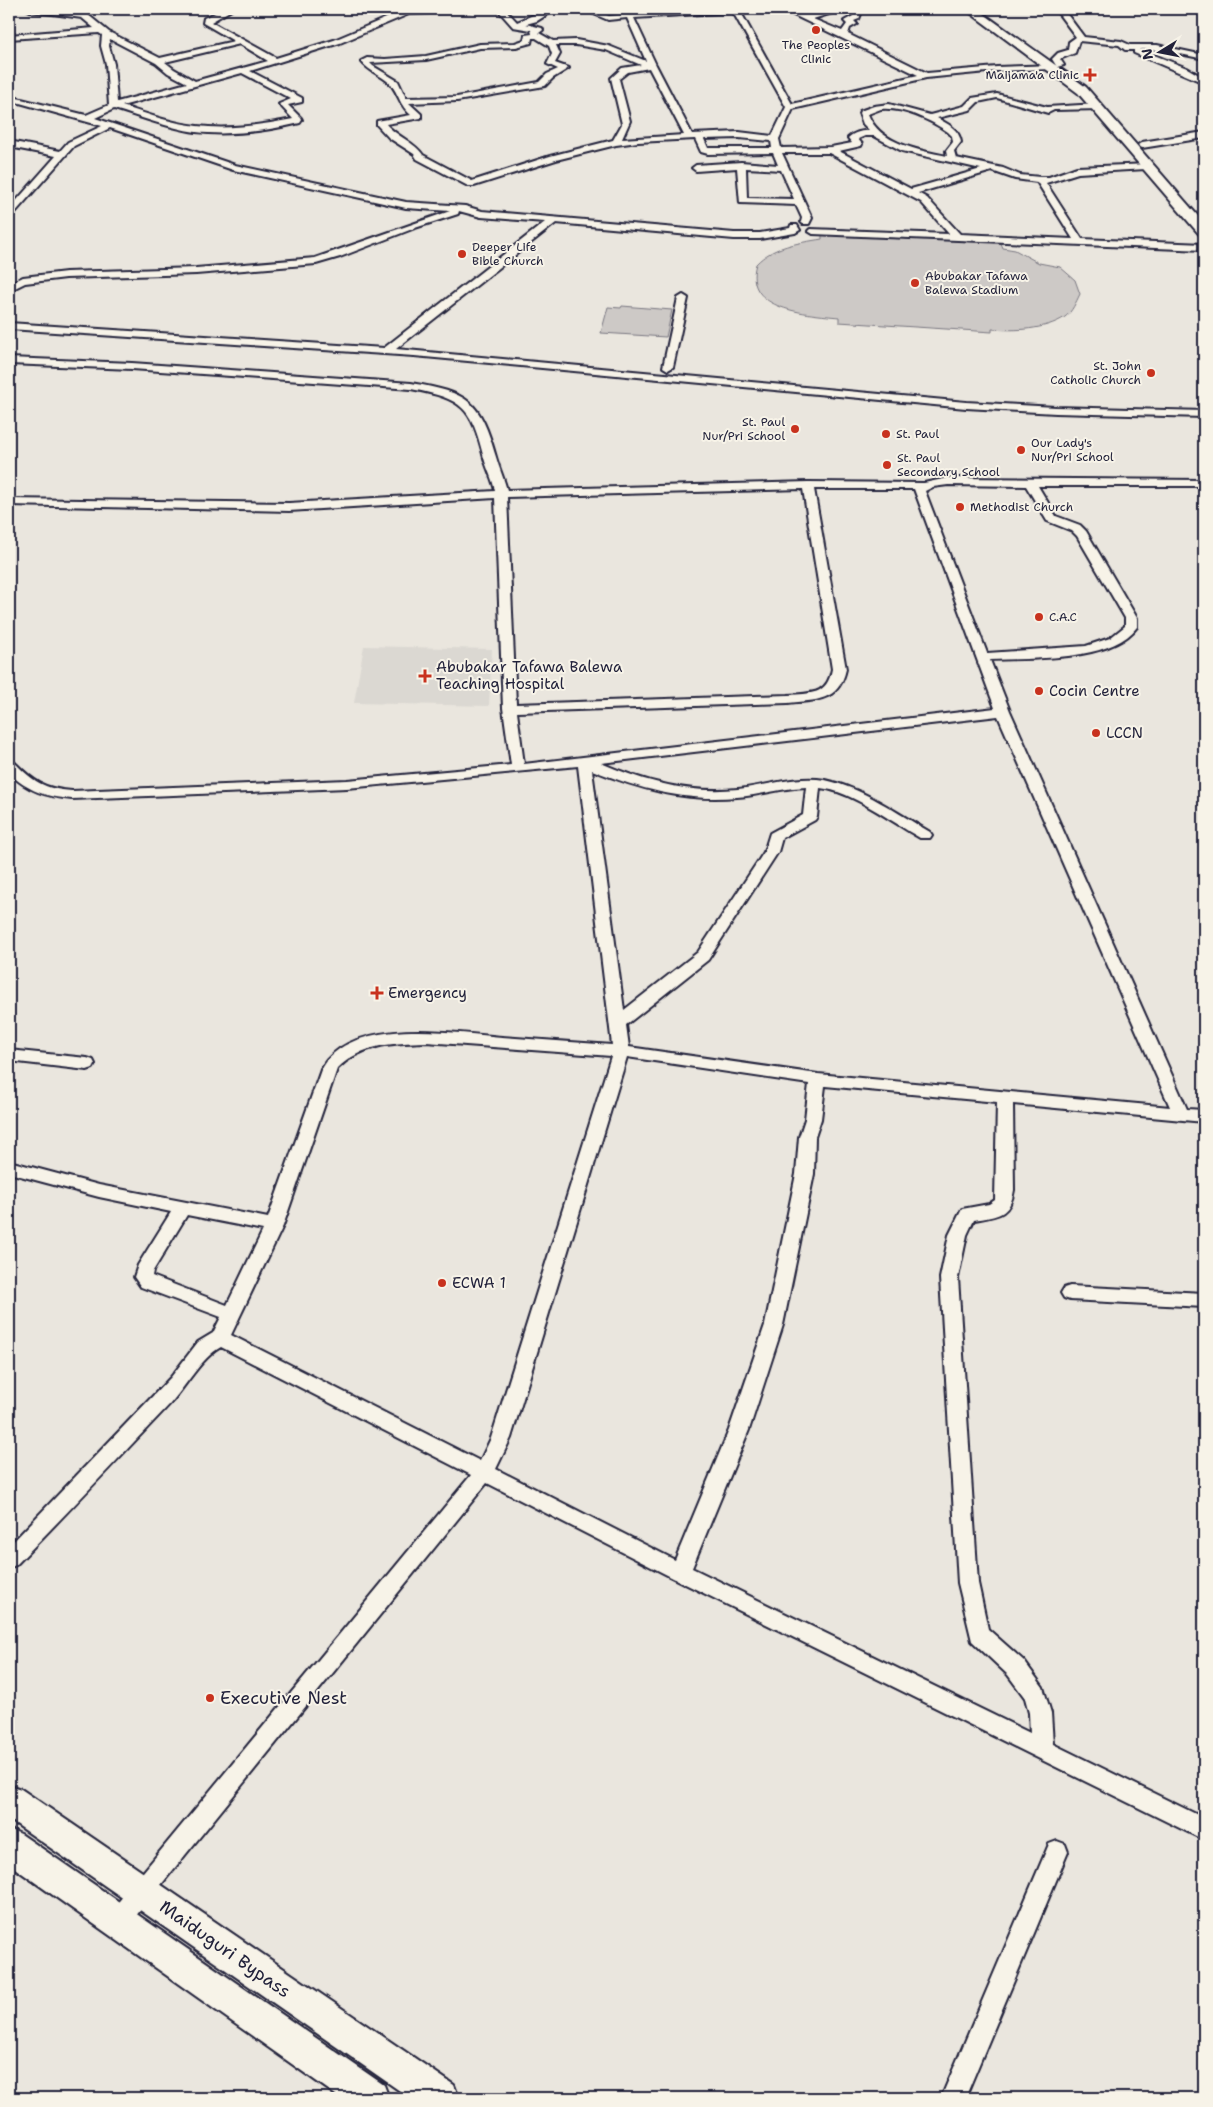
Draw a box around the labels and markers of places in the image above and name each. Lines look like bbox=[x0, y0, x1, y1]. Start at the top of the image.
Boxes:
marker: The Peoples Clinic bbox=[810, 24, 822, 36]
place label: The Peoples Clinic bbox=[782, 37, 850, 67]
place label: Maijama'a Clinic bbox=[985, 67, 1079, 83]
marker: Maijama'a Clinic bbox=[1083, 68, 1097, 82]
place label: Deeper Life Bible Church bbox=[472, 239, 544, 269]
marker: Deeper Life Bible Church bbox=[456, 248, 468, 260]
place label: Abubakar Tafawa Balewa Stadium bbox=[925, 268, 1028, 298]
marker: Abubakar Tafawa Balewa Stadium bbox=[909, 277, 921, 289]
place label: St. John Catholic Church bbox=[1050, 358, 1141, 388]
marker: St. John Catholic Church bbox=[1145, 367, 1157, 379]
place label: St. Paul Nur/Pri School bbox=[702, 414, 785, 444]
marker: St. Paul Nur/Pri School bbox=[789, 423, 801, 435]
place label: St. Paul bbox=[896, 426, 939, 442]
marker: St. Paul bbox=[880, 428, 892, 440]
place label: Our Lady's Nur/Pri School bbox=[1031, 435, 1114, 465]
marker: Our Lady's Nur/Pri School bbox=[1015, 444, 1027, 456]
place label: St. Paul Secondary School bbox=[897, 450, 1000, 480]
marker: St. Paul Secondary School bbox=[881, 459, 893, 471]
place label: Methodist Church bbox=[970, 499, 1073, 515]
marker: Methodist Church bbox=[954, 501, 966, 513]
place label: C.A.C bbox=[1049, 609, 1077, 625]
marker: C.A.C bbox=[1033, 611, 1045, 623]
place label: Abubakar Tafawa Balewa Teaching Hospital bbox=[436, 657, 623, 694]
marker: Abubakar Tafawa Balewa Teaching Hospital bbox=[418, 669, 432, 683]
place label: Cocin Centre bbox=[1049, 681, 1140, 701]
marker: Cocin Centre bbox=[1033, 685, 1045, 697]
place label: LCCN bbox=[1106, 723, 1143, 743]
marker: LCCN bbox=[1090, 727, 1102, 739]
place label: Emergency bbox=[388, 983, 467, 1003]
marker: Emergency bbox=[370, 986, 384, 1000]
place label: ECWA 1 bbox=[452, 1273, 506, 1293]
marker: ECWA 1 bbox=[436, 1277, 448, 1289]
place label: Executive Nest bbox=[220, 1686, 347, 1710]
marker: Executive Nest bbox=[204, 1692, 216, 1704]

